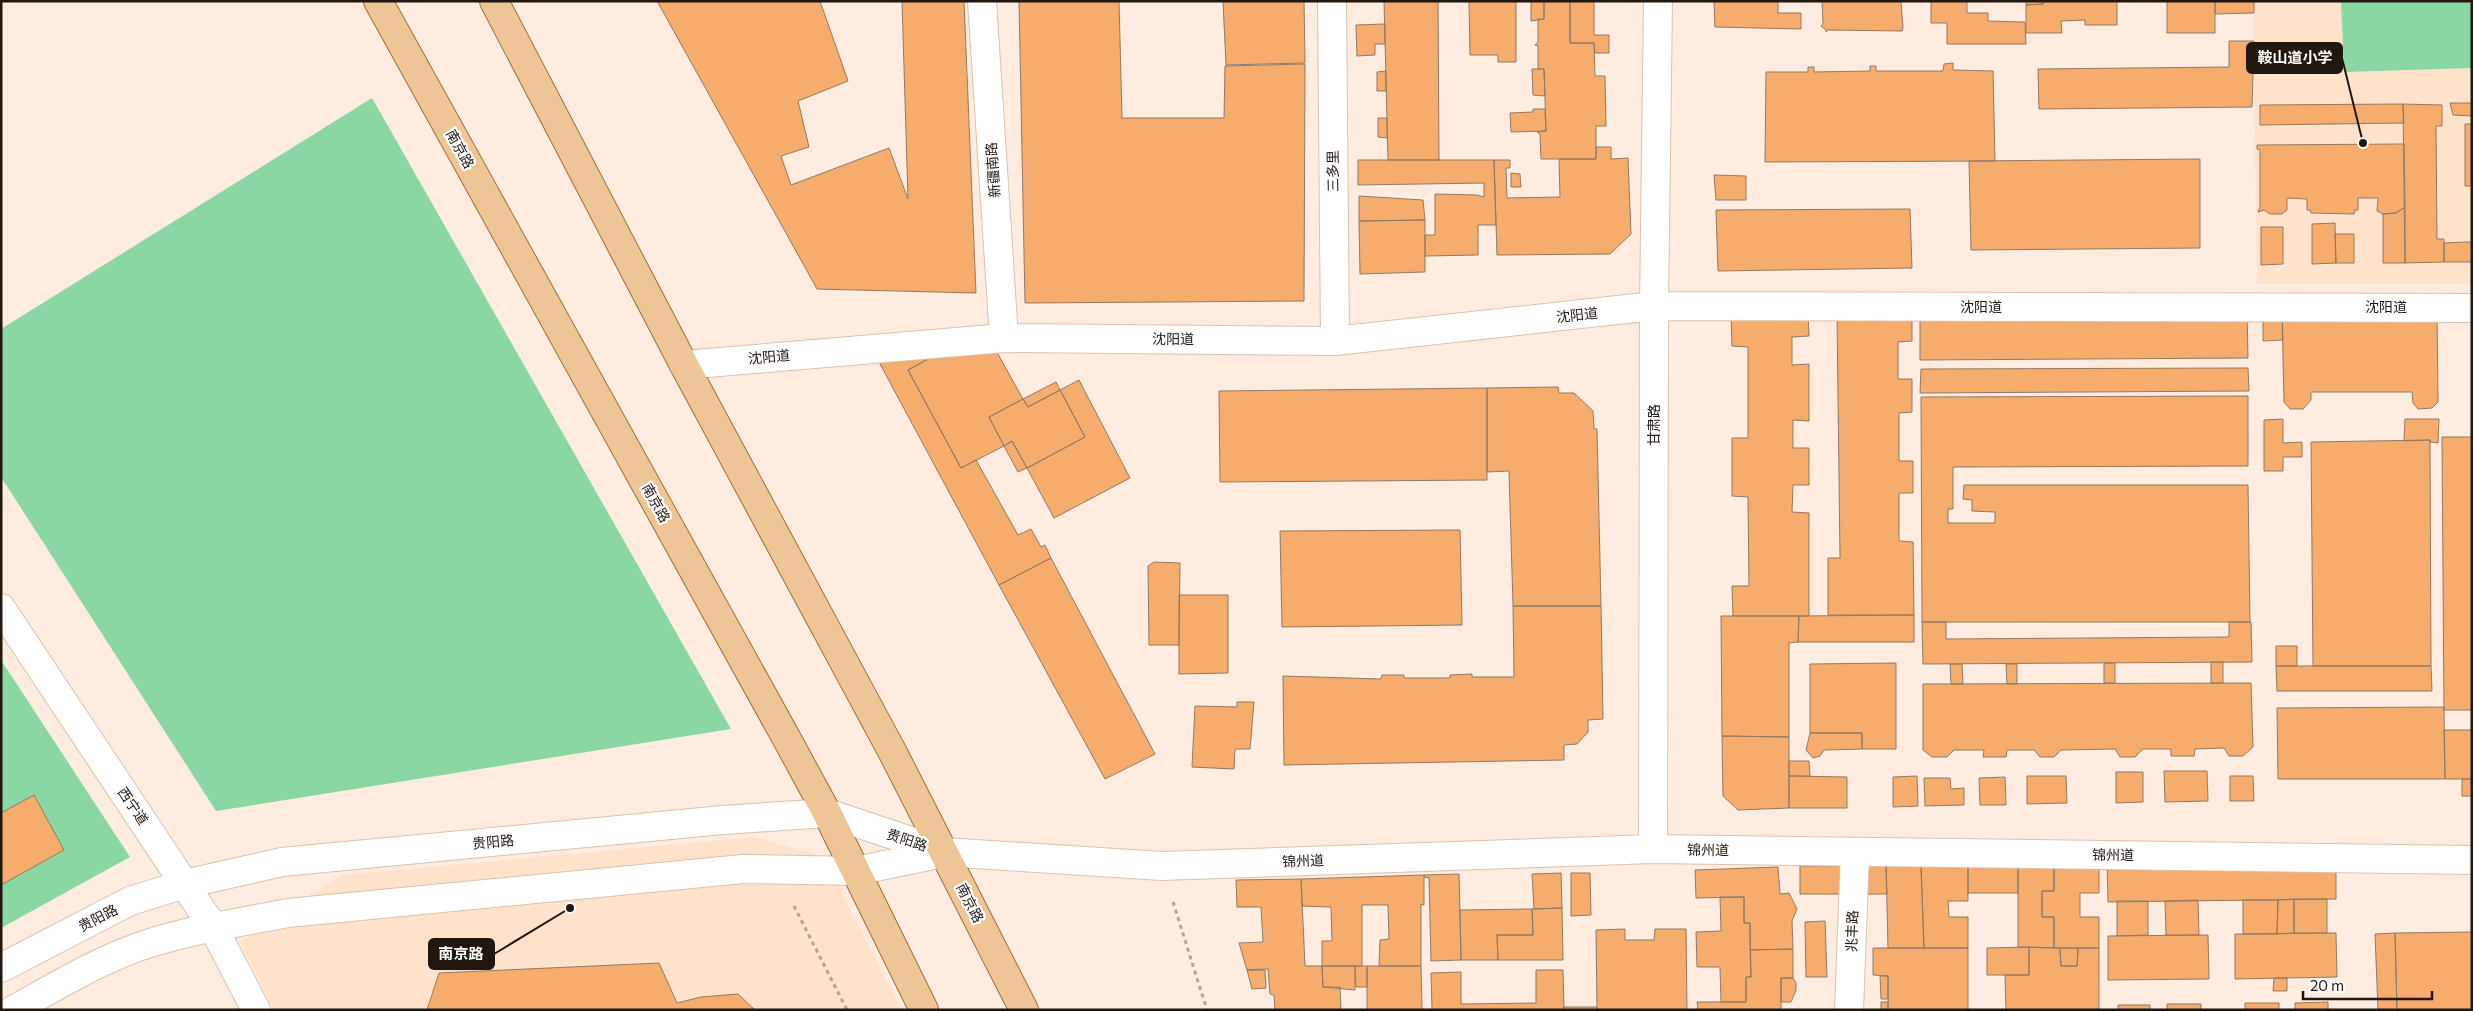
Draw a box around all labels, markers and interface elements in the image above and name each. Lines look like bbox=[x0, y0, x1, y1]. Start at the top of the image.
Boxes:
callout: 鞍山道小学 bbox=[2247, 43, 2342, 73]
text: 鞍山道小学 bbox=[2257, 48, 2333, 66]
street label: 南京路 bbox=[443, 126, 478, 171]
street label: 新疆南路 bbox=[982, 142, 1003, 199]
street label: 三多里 bbox=[1324, 150, 1341, 192]
street label: 沈阳道 bbox=[1960, 298, 2002, 315]
street label: 沈阳道 bbox=[2365, 298, 2407, 315]
street label: 沈阳道 bbox=[1555, 304, 1599, 325]
street label: 沈阳道 bbox=[1152, 330, 1194, 347]
street label: 沈阳道 bbox=[747, 346, 791, 367]
street label: 甘肃路 bbox=[1645, 404, 1662, 446]
street label: 南京路 bbox=[639, 480, 674, 525]
street label: 西宁道 bbox=[115, 784, 152, 828]
street label: 贵阳路 bbox=[885, 825, 930, 854]
street label: 贵阳路 bbox=[471, 831, 515, 852]
street label: 锦州道 bbox=[1687, 841, 1729, 858]
street label: 锦州道 bbox=[2092, 846, 2134, 863]
street label: 锦州道 bbox=[1282, 851, 1324, 870]
street label: 南京路 bbox=[953, 880, 988, 925]
street label: 贵阳路 bbox=[75, 900, 120, 935]
street label: 兆丰路 bbox=[1842, 910, 1861, 952]
callout: 南京路 bbox=[429, 939, 494, 969]
text: 南京路 bbox=[438, 944, 484, 962]
scale bar bbox=[2303, 968, 2432, 1000]
text: 20 m bbox=[2310, 976, 2344, 994]

